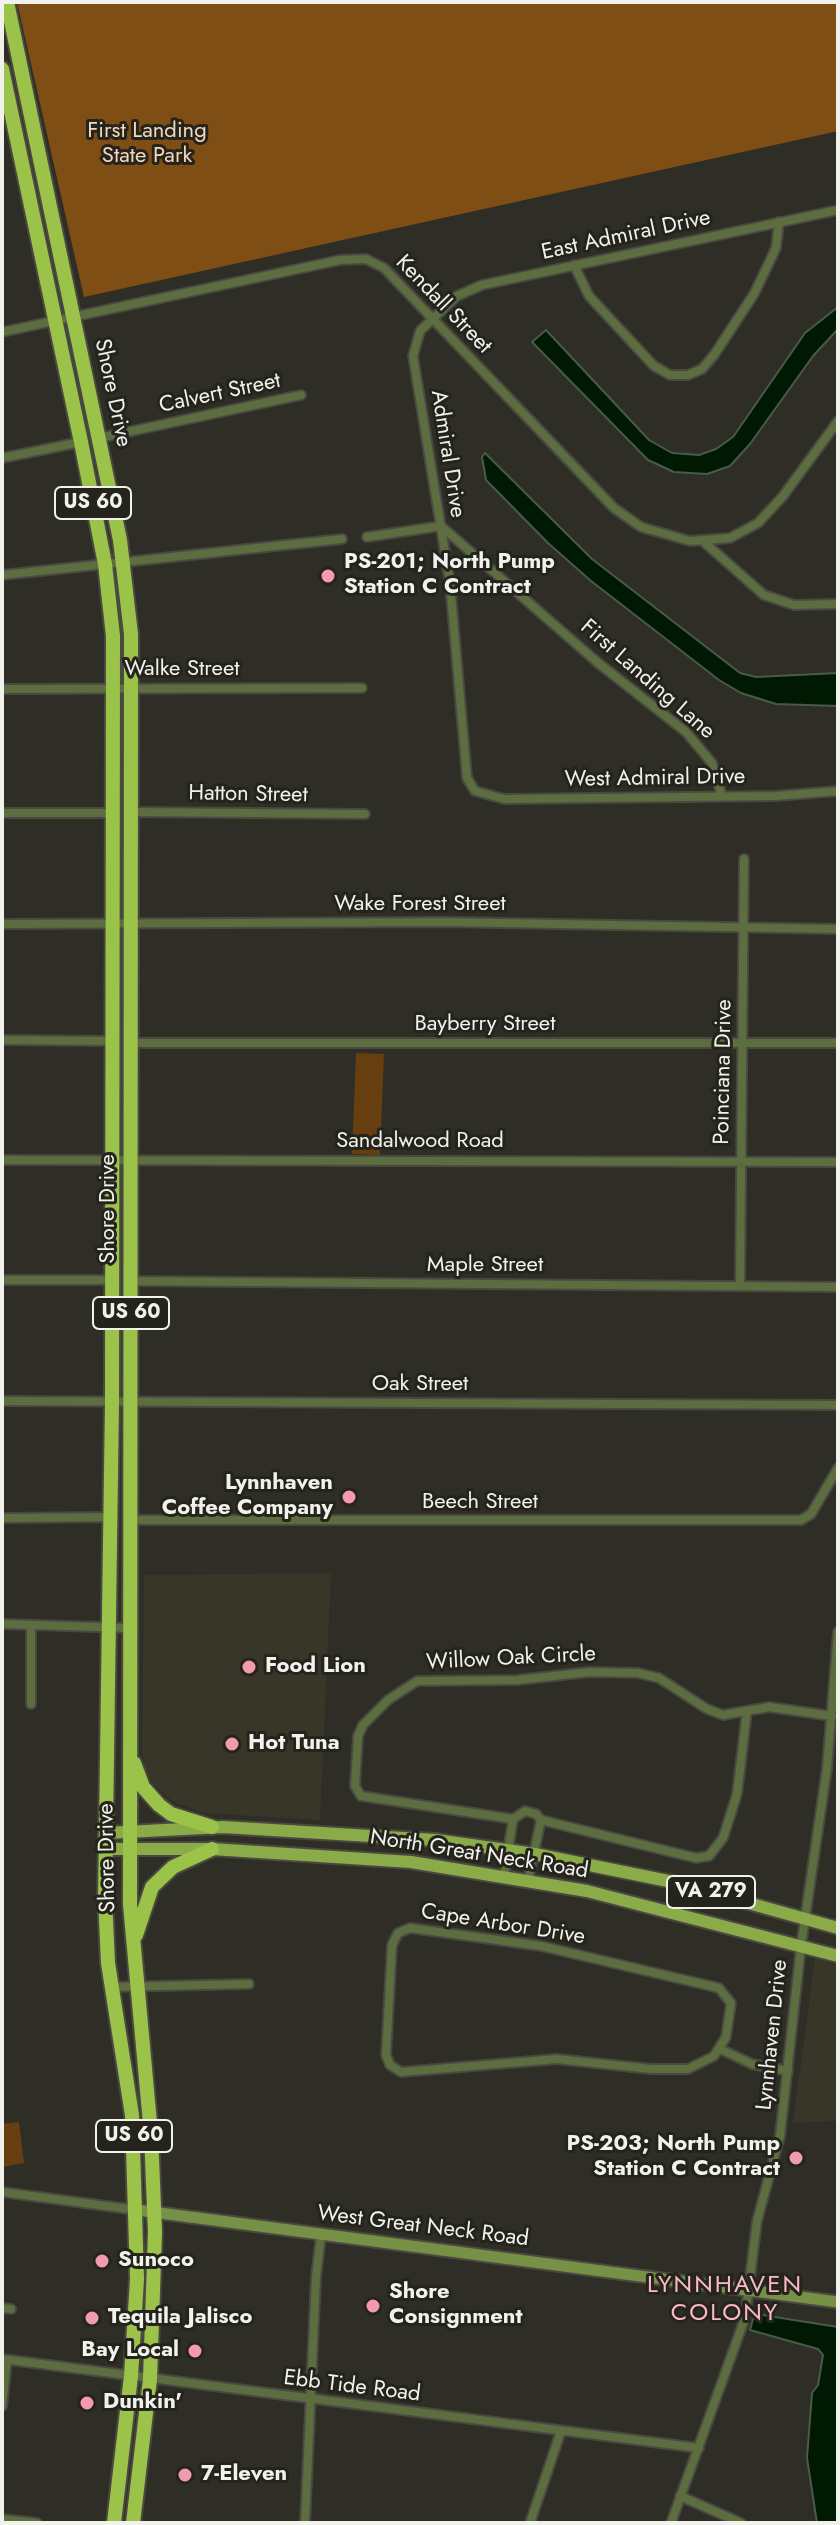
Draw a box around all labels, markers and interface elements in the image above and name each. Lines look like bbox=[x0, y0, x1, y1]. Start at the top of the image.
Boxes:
park label: First Landing State Park bbox=[87, 119, 207, 170]
street label: East Admiral Drive bbox=[539, 205, 713, 267]
street label: Kendall Street bbox=[389, 250, 497, 360]
street label: Shore Drive bbox=[88, 337, 136, 449]
street label: Calvert Street bbox=[157, 368, 283, 420]
street label: Admiral Drive bbox=[424, 388, 470, 520]
road number: US 60 bbox=[55, 487, 131, 519]
place label: PS-201; North Pump Station C Contract bbox=[344, 550, 555, 602]
marker: PS-201; North Pump Station C Contract bbox=[319, 567, 337, 585]
street label: First Landing Lane bbox=[574, 614, 720, 746]
street label: Walke Street bbox=[125, 657, 239, 683]
street label: West Admiral Drive bbox=[564, 764, 746, 794]
street label: Hatton Street bbox=[188, 781, 308, 809]
street label: Wake Forest Street bbox=[334, 892, 506, 918]
street label: Poinciana Drive bbox=[710, 999, 738, 1145]
street label: Bayberry Street bbox=[415, 1012, 555, 1038]
street label: Sandalwood Road bbox=[336, 1129, 504, 1155]
street label: Shore Drive bbox=[96, 1154, 122, 1264]
street label: Maple Street bbox=[427, 1253, 543, 1279]
road number: US 60 bbox=[93, 1297, 169, 1329]
street label: Oak Street bbox=[372, 1372, 468, 1398]
place label: Lynnhaven Coffee Company bbox=[162, 1471, 333, 1522]
marker: Lynnhaven Coffee Company bbox=[340, 1488, 358, 1506]
street label: Beech Street bbox=[422, 1490, 538, 1516]
street label: Willow Oak Circle bbox=[425, 1641, 597, 1677]
place label: Food Lion bbox=[265, 1654, 366, 1680]
marker: Food Lion bbox=[240, 1658, 258, 1676]
place label: Hot Tuna bbox=[248, 1731, 340, 1757]
marker: Hot Tuna bbox=[223, 1735, 241, 1753]
street label: Shore Drive bbox=[94, 1803, 122, 1913]
street label: North Great Neck Road bbox=[368, 1825, 590, 1885]
road number: VA 279 bbox=[667, 1876, 755, 1908]
street label: Cape Arbor Drive bbox=[419, 1899, 587, 1951]
street label: Lynnhaven Drive bbox=[752, 1958, 794, 2112]
road number: US 60 bbox=[96, 2120, 172, 2152]
place label: PS-203; North Pump Station C Contract bbox=[567, 2132, 780, 2184]
marker: PS-203; North Pump Station C Contract bbox=[787, 2149, 805, 2167]
street label: West Great Neck Road bbox=[316, 2201, 530, 2253]
place label: Sunoco bbox=[118, 2248, 194, 2274]
marker: Sunoco bbox=[93, 2252, 111, 2270]
district label: LYNNHAVEN COLONY bbox=[647, 2272, 803, 2328]
place label: Shore Consignment bbox=[389, 2280, 523, 2332]
marker: Shore Consignment bbox=[364, 2297, 382, 2315]
place label: Tequila Jalisco bbox=[108, 2305, 252, 2331]
marker: Tequila Jalisco bbox=[83, 2309, 101, 2327]
place label: Bay Local bbox=[81, 2338, 179, 2364]
marker: Bay Local bbox=[186, 2342, 204, 2360]
street label: Ebb Tide Road bbox=[282, 2366, 422, 2408]
place label: Dunkin' bbox=[103, 2390, 182, 2416]
marker: Dunkin' bbox=[78, 2394, 96, 2412]
place label: 7-Eleven bbox=[201, 2462, 287, 2488]
marker: 7-Eleven bbox=[176, 2466, 194, 2484]

